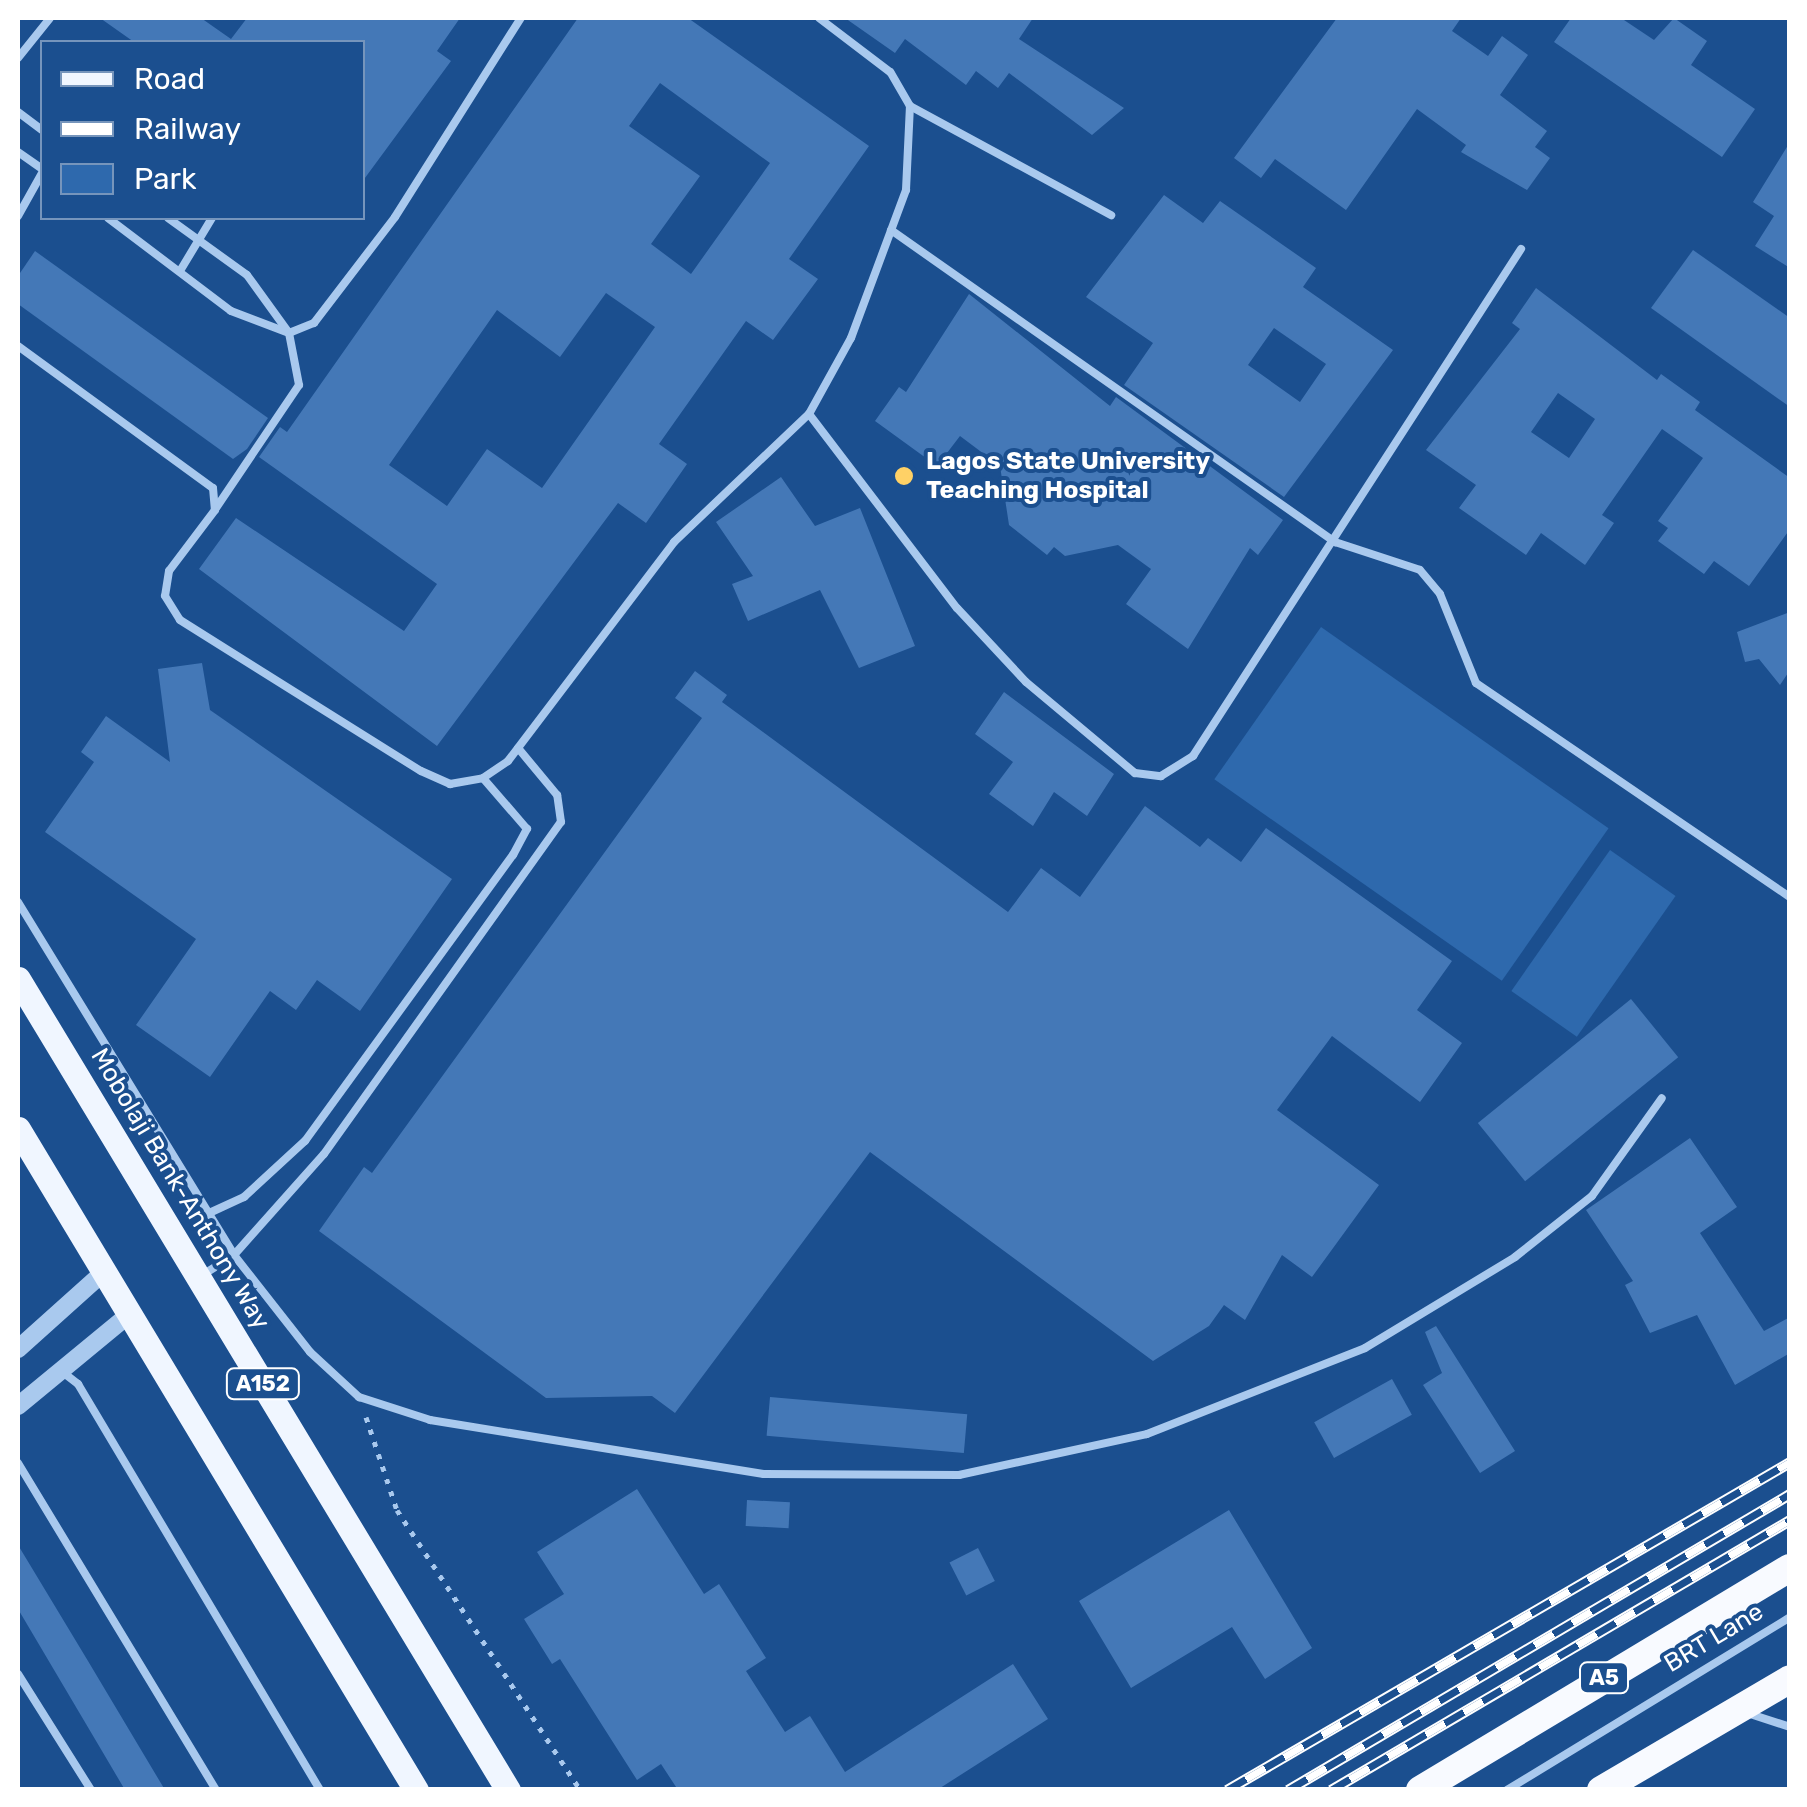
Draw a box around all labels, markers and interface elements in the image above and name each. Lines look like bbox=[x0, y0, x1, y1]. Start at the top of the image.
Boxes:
legend bbox=[40, 40, 365, 220]
text: Road bbox=[134, 61, 205, 97]
text: Railway bbox=[134, 111, 241, 147]
text: Park bbox=[134, 161, 196, 197]
place label: Lagos State University Teaching Hospital bbox=[926, 447, 1210, 506]
marker: Lagos State University Teaching Hospital bbox=[891, 463, 917, 489]
street label: Mobolaji Bank-Anthony Way bbox=[84, 1043, 276, 1335]
road number: A152 bbox=[226, 1367, 300, 1401]
street label: BRT Lane bbox=[1659, 1597, 1769, 1679]
road number: A5 bbox=[1579, 1661, 1629, 1695]

